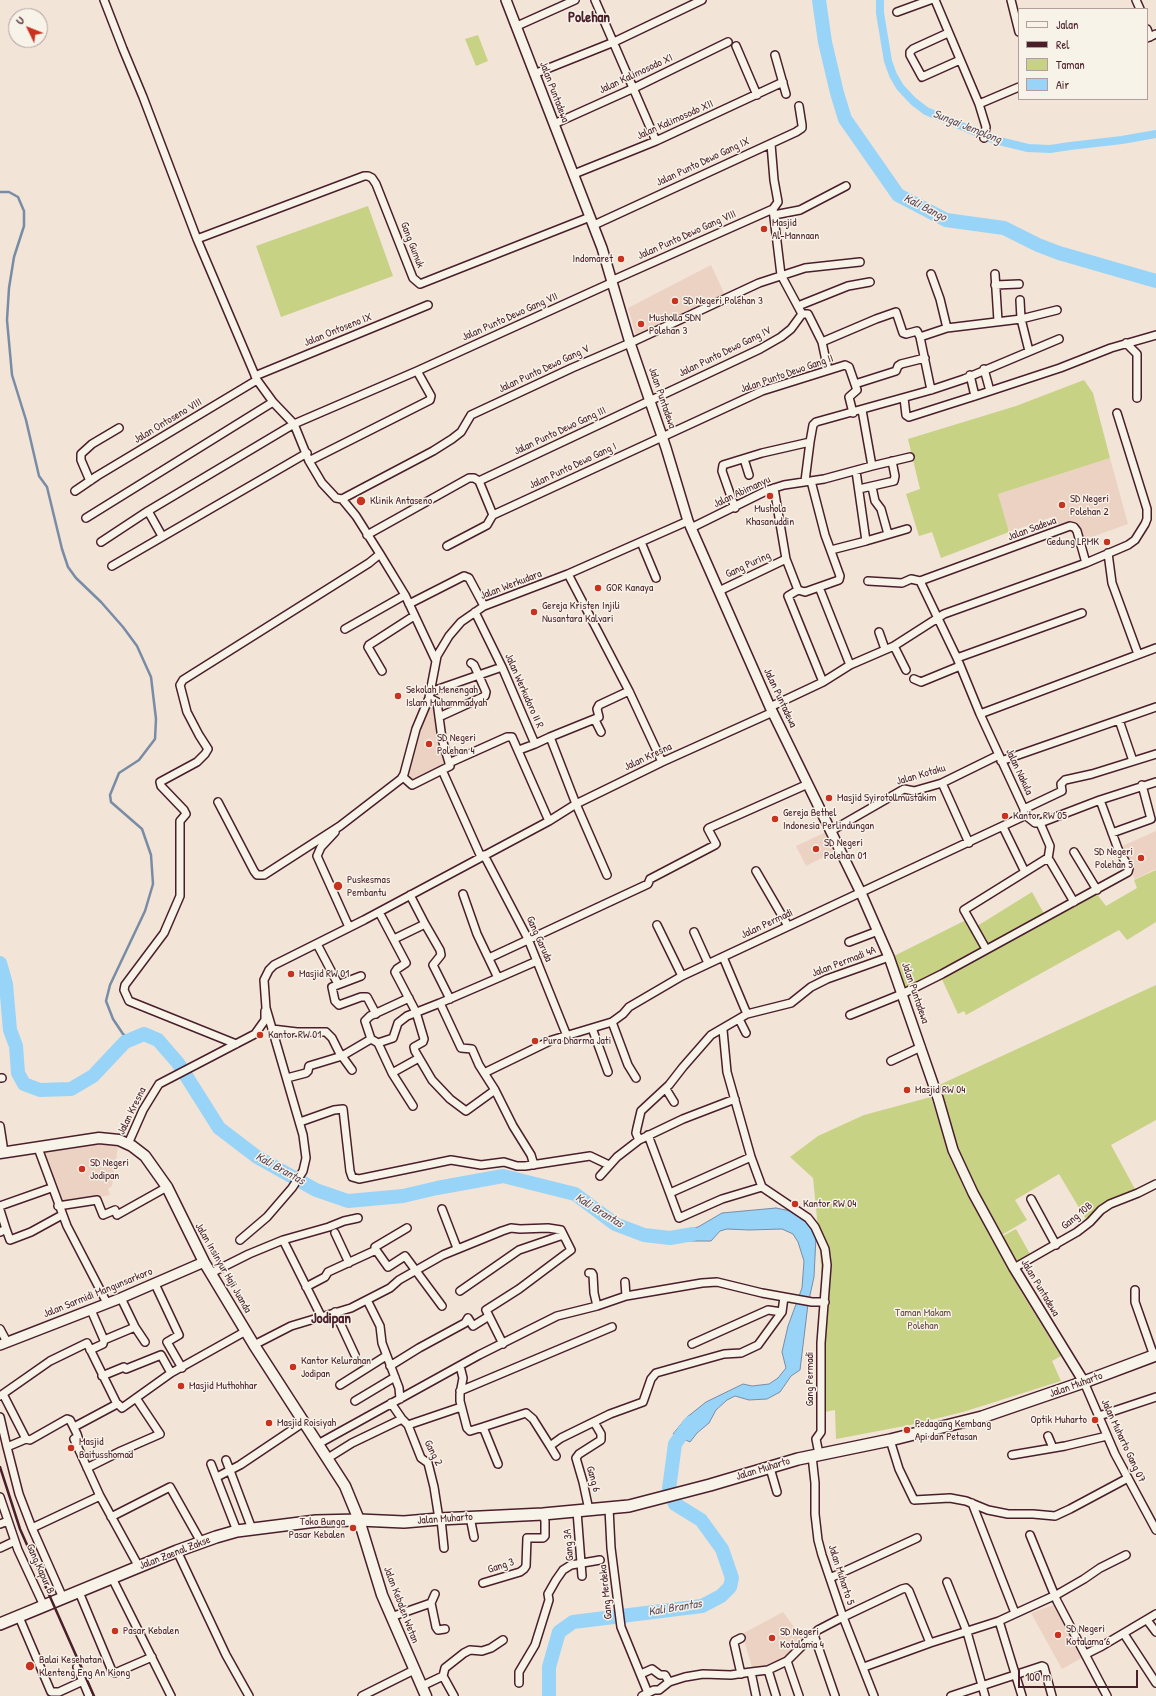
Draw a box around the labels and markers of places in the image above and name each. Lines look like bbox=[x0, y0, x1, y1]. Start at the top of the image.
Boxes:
place label: Masjid Al-Mannaan bbox=[772, 216, 819, 242]
marker: Masjid Al-Mannaan bbox=[759, 224, 769, 234]
place label: Indomaret bbox=[573, 252, 613, 266]
marker: Indomaret bbox=[616, 254, 626, 264]
place label: SD Negeri Polehan 3 bbox=[683, 294, 763, 308]
marker: SD Negeri Polehan 3 bbox=[670, 296, 680, 306]
place label: Musholla SDN Polehan 3 bbox=[649, 311, 701, 337]
marker: Musholla SDN Polehan 3 bbox=[636, 319, 646, 329]
marker: Mushola Khasanuddin bbox=[765, 491, 775, 501]
place label: SD Negeri Polehan 2 bbox=[1070, 492, 1109, 518]
place label: Klinik Antaseno bbox=[370, 494, 432, 508]
marker: Klinik Antaseno bbox=[355, 495, 367, 507]
marker: SD Negeri Polehan 2 bbox=[1057, 500, 1067, 510]
place label: Mushola Khasanuddin bbox=[746, 502, 794, 528]
place label: Gedung LPMK bbox=[1047, 535, 1099, 549]
marker: Gedung LPMK bbox=[1102, 537, 1112, 547]
place label: GOR Kanaya bbox=[606, 581, 653, 595]
marker: GOR Kanaya bbox=[593, 583, 603, 593]
place label: Gereja Kristen Injili Nusantara Kalvari bbox=[542, 599, 620, 625]
marker: Gereja Kristen Injili Nusantara Kalvari bbox=[529, 607, 539, 617]
place label: Sekolah Menengah Islam Muhammadyah bbox=[406, 683, 487, 709]
marker: Sekolah Menengah Islam Muhammadyah bbox=[393, 691, 403, 701]
place label: SD Negeri Polehan 4 bbox=[437, 731, 476, 757]
marker: SD Negeri Polehan 4 bbox=[424, 739, 434, 749]
place label: Masjid Syirotollmustakim bbox=[837, 791, 936, 805]
marker: Masjid Syirotollmustakim bbox=[824, 793, 834, 803]
place label: Gereja Bethel Indonesia Perlindungan bbox=[783, 806, 874, 832]
place label: Kantor RW 05 bbox=[1013, 809, 1067, 823]
marker: Kantor RW 05 bbox=[1000, 811, 1010, 821]
marker: Gereja Bethel Indonesia Perlindungan bbox=[770, 814, 780, 824]
place label: SD Negeri Polehan 01 bbox=[824, 836, 866, 862]
marker: SD Negeri Polehan 01 bbox=[811, 844, 821, 854]
place label: SD Negeri Polehan 5 bbox=[1094, 845, 1133, 871]
marker: SD Negeri Polehan 5 bbox=[1136, 853, 1146, 863]
place label: Puskesmas Pembantu bbox=[347, 873, 390, 899]
marker: Puskesmas Pembantu bbox=[332, 880, 344, 892]
place label: Masjid RW 01 bbox=[299, 967, 349, 981]
marker: Masjid RW 01 bbox=[286, 969, 296, 979]
place label: Kantor RW 01 bbox=[268, 1028, 321, 1042]
marker: Kantor RW 01 bbox=[255, 1030, 265, 1040]
place label: Pura Dharma Jati bbox=[543, 1034, 611, 1048]
marker: Pura Dharma Jati bbox=[530, 1036, 540, 1046]
place label: Masjid RW 04 bbox=[915, 1083, 965, 1097]
marker: Masjid RW 04 bbox=[902, 1085, 912, 1095]
place label: SD Negeri Jodipan bbox=[90, 1156, 129, 1182]
marker: SD Negeri Jodipan bbox=[77, 1164, 87, 1174]
place label: Kantor RW 04 bbox=[803, 1197, 856, 1211]
marker: Kantor RW 04 bbox=[790, 1199, 800, 1209]
place label: Kantor Kelurahan Jodipan bbox=[301, 1354, 371, 1380]
marker: Kantor Kelurahan Jodipan bbox=[288, 1362, 298, 1372]
place label: Masjid Muthohhar bbox=[189, 1379, 258, 1393]
marker: Masjid Muthohhar bbox=[176, 1381, 186, 1391]
place label: Optik Muharto bbox=[1031, 1413, 1087, 1427]
marker: Optik Muharto bbox=[1090, 1415, 1100, 1425]
place label: Masjid Roisiyah bbox=[277, 1416, 336, 1430]
place label: Pedagang Kembang Api dan Petasan bbox=[915, 1417, 991, 1443]
marker: Masjid Roisiyah bbox=[264, 1418, 274, 1428]
marker: Pedagang Kembang Api dan Petasan bbox=[902, 1425, 912, 1435]
place label: Masjid Baitusshomad bbox=[79, 1435, 133, 1461]
marker: Masjid Baitusshomad bbox=[66, 1443, 76, 1453]
place label: Toko Bunga Pasar Kebalen bbox=[289, 1515, 345, 1541]
marker: Toko Bunga Pasar Kebalen bbox=[348, 1523, 358, 1533]
place label: SD Negeri Kotalama 6 bbox=[1066, 1622, 1110, 1648]
place label: Pasar Kebalen bbox=[123, 1624, 179, 1638]
place label: SD Negeri Kotalama 4 bbox=[780, 1625, 824, 1651]
marker: Pasar Kebalen bbox=[110, 1626, 120, 1636]
marker: SD Negeri Kotalama 6 bbox=[1053, 1630, 1063, 1640]
marker: SD Negeri Kotalama 4 bbox=[767, 1633, 777, 1643]
place label: Balai Kesehatan Klenteng Eng An Kiong bbox=[39, 1653, 130, 1679]
marker: Balai Kesehatan Klenteng Eng An Kiong bbox=[24, 1660, 36, 1672]

